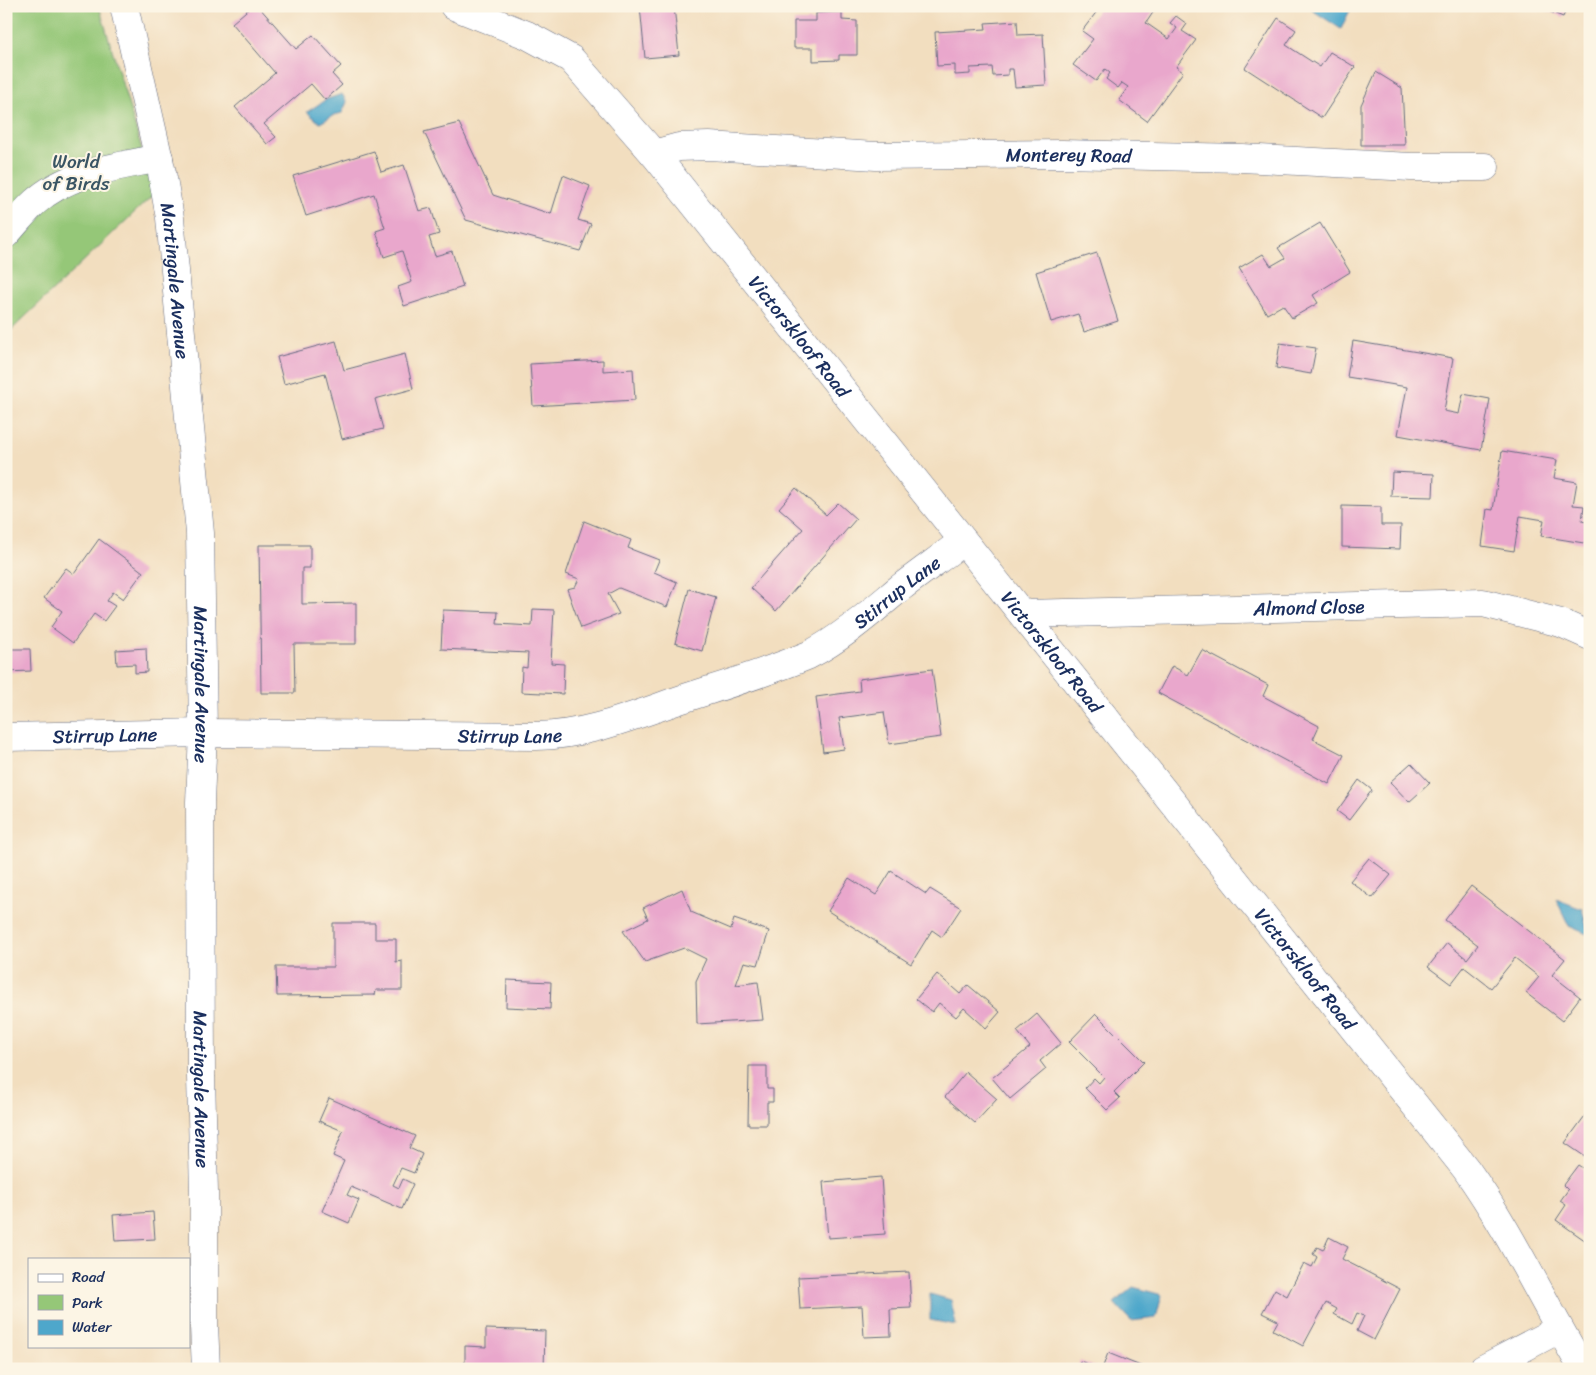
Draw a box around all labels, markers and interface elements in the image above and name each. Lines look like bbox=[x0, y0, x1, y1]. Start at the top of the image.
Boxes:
street label: Monterey Road bbox=[1005, 137, 1133, 172]
park label: World of Birds bbox=[43, 145, 110, 200]
street label: Martingale Avenue bbox=[151, 200, 200, 361]
street label: Victorskloof Road bbox=[740, 267, 860, 405]
street label: Stirrup Lane bbox=[845, 546, 948, 637]
street label: Victorskloof Road bbox=[993, 583, 1112, 721]
street label: Almond Close bbox=[1252, 589, 1365, 625]
street label: Martingale Avenue bbox=[185, 606, 220, 764]
street label: Stirrup Lane bbox=[52, 717, 158, 753]
street label: Stirrup Lane bbox=[457, 718, 564, 753]
street label: Victorskloof Road bbox=[1246, 900, 1366, 1038]
street label: Martingale Avenue bbox=[184, 1011, 220, 1169]
legend bbox=[28, 1258, 190, 1348]
text: Road bbox=[72, 1264, 105, 1290]
text: Park bbox=[72, 1290, 103, 1316]
text: Water bbox=[72, 1314, 112, 1340]

